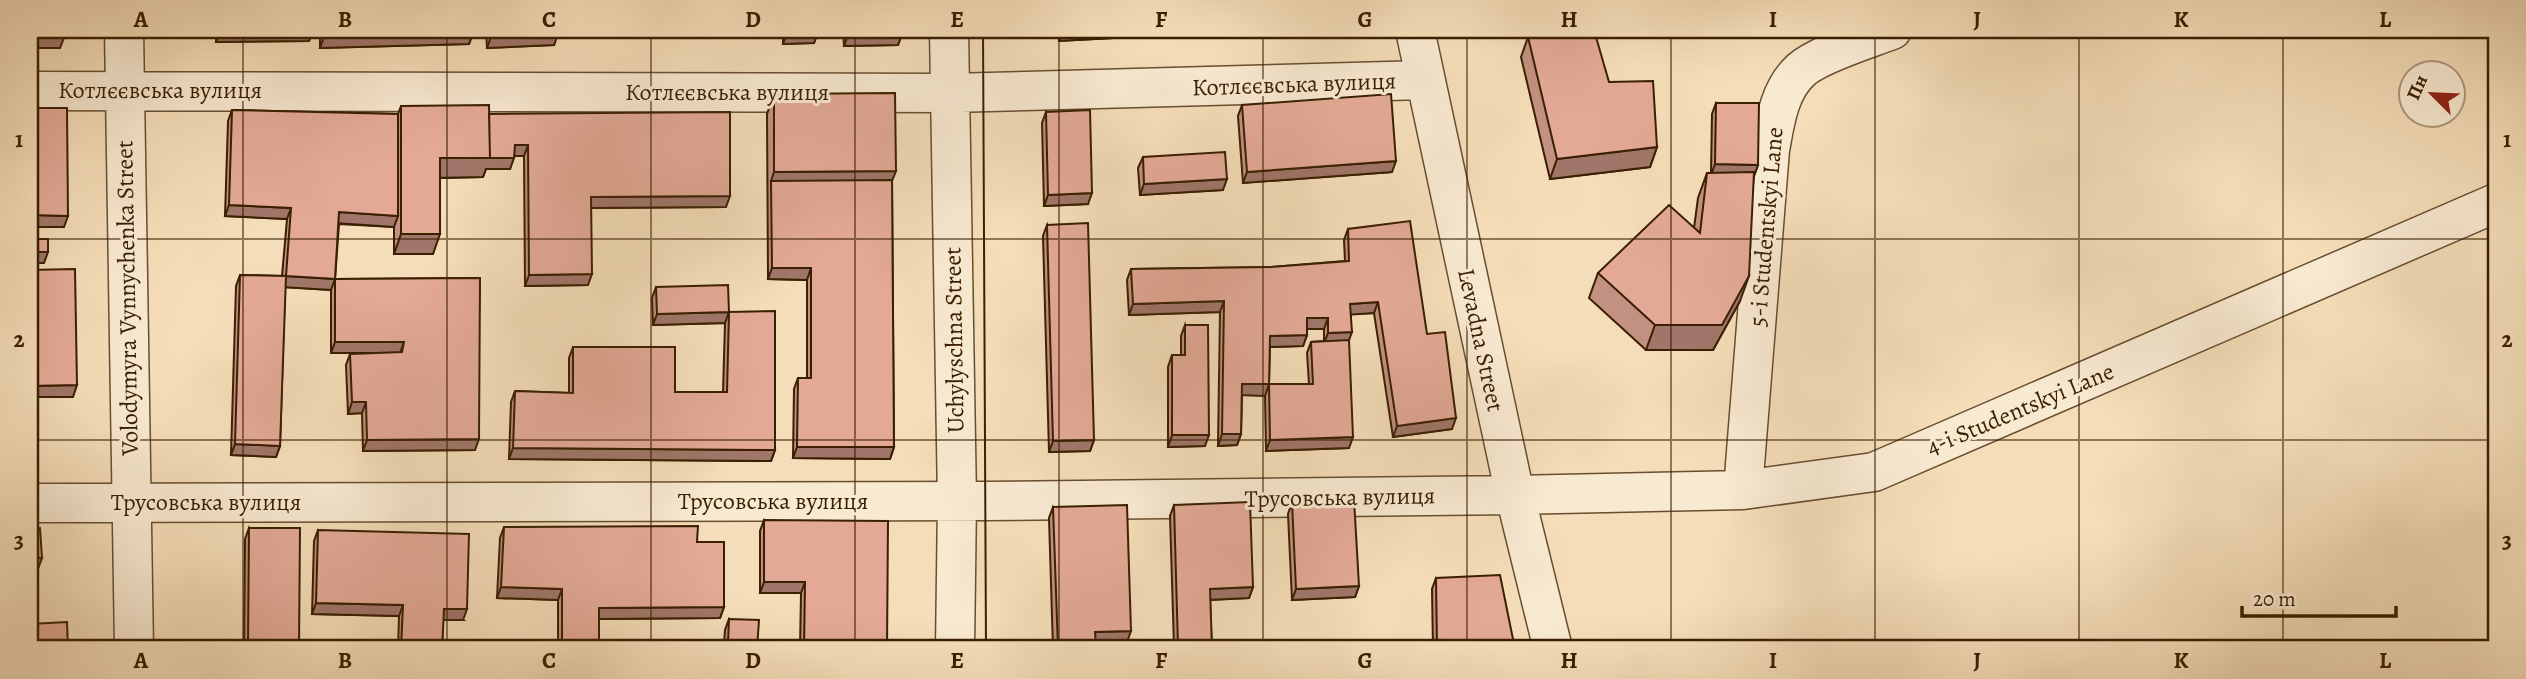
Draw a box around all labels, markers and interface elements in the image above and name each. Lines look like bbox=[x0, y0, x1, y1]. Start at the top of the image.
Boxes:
text: A bbox=[133, 4, 149, 35]
text: B bbox=[338, 4, 352, 35]
text: C bbox=[542, 4, 556, 35]
text: D bbox=[745, 4, 761, 35]
text: E bbox=[950, 4, 964, 35]
text: F bbox=[1155, 4, 1168, 35]
text: G bbox=[1357, 4, 1373, 35]
text: H bbox=[1560, 4, 1578, 35]
text: I bbox=[1769, 4, 1777, 35]
text: J bbox=[1973, 4, 1981, 35]
text: K bbox=[2173, 4, 2189, 35]
text: L bbox=[2379, 4, 2392, 35]
north arrow bbox=[2396, 60, 2466, 130]
street label: Котлєєвська вулиця bbox=[1191, 64, 1397, 104]
text: Пн bbox=[2400, 71, 2434, 104]
street label: Котлєєвська вулиця bbox=[58, 74, 262, 106]
street label: Котлєєвська вулиця bbox=[625, 76, 829, 108]
text: 1 bbox=[15, 124, 23, 155]
text: 1 bbox=[2503, 124, 2511, 155]
street label: 5-i Studentskyi Lane bbox=[1741, 126, 1791, 328]
street label: Volodymyra Vynnychenka Street bbox=[108, 140, 146, 457]
street label: Uchylyschna Street bbox=[936, 247, 972, 433]
street label: Levadna Street bbox=[1450, 266, 1512, 415]
text: 2 bbox=[13, 324, 25, 355]
text: 2 bbox=[2501, 324, 2513, 355]
street label: 4-i Studentskyi Lane bbox=[1921, 355, 2119, 463]
street label: Трусовська вулиця bbox=[1244, 479, 1436, 515]
street label: Трусовська вулиця bbox=[678, 485, 868, 517]
street label: Трусовська вулиця bbox=[111, 486, 301, 518]
text: 3 bbox=[14, 525, 24, 556]
text: 3 bbox=[2502, 525, 2512, 556]
scale bar bbox=[2242, 574, 2396, 618]
text: 20 m bbox=[2253, 585, 2296, 613]
text: A bbox=[133, 645, 149, 676]
text: B bbox=[338, 645, 352, 676]
text: C bbox=[542, 645, 556, 676]
text: D bbox=[745, 645, 761, 676]
text: E bbox=[950, 645, 964, 676]
text: F bbox=[1155, 645, 1168, 676]
text: G bbox=[1357, 645, 1373, 676]
text: H bbox=[1560, 645, 1578, 676]
text: I bbox=[1769, 645, 1777, 676]
text: J bbox=[1973, 645, 1981, 676]
text: K bbox=[2173, 645, 2189, 676]
text: L bbox=[2379, 645, 2392, 676]

